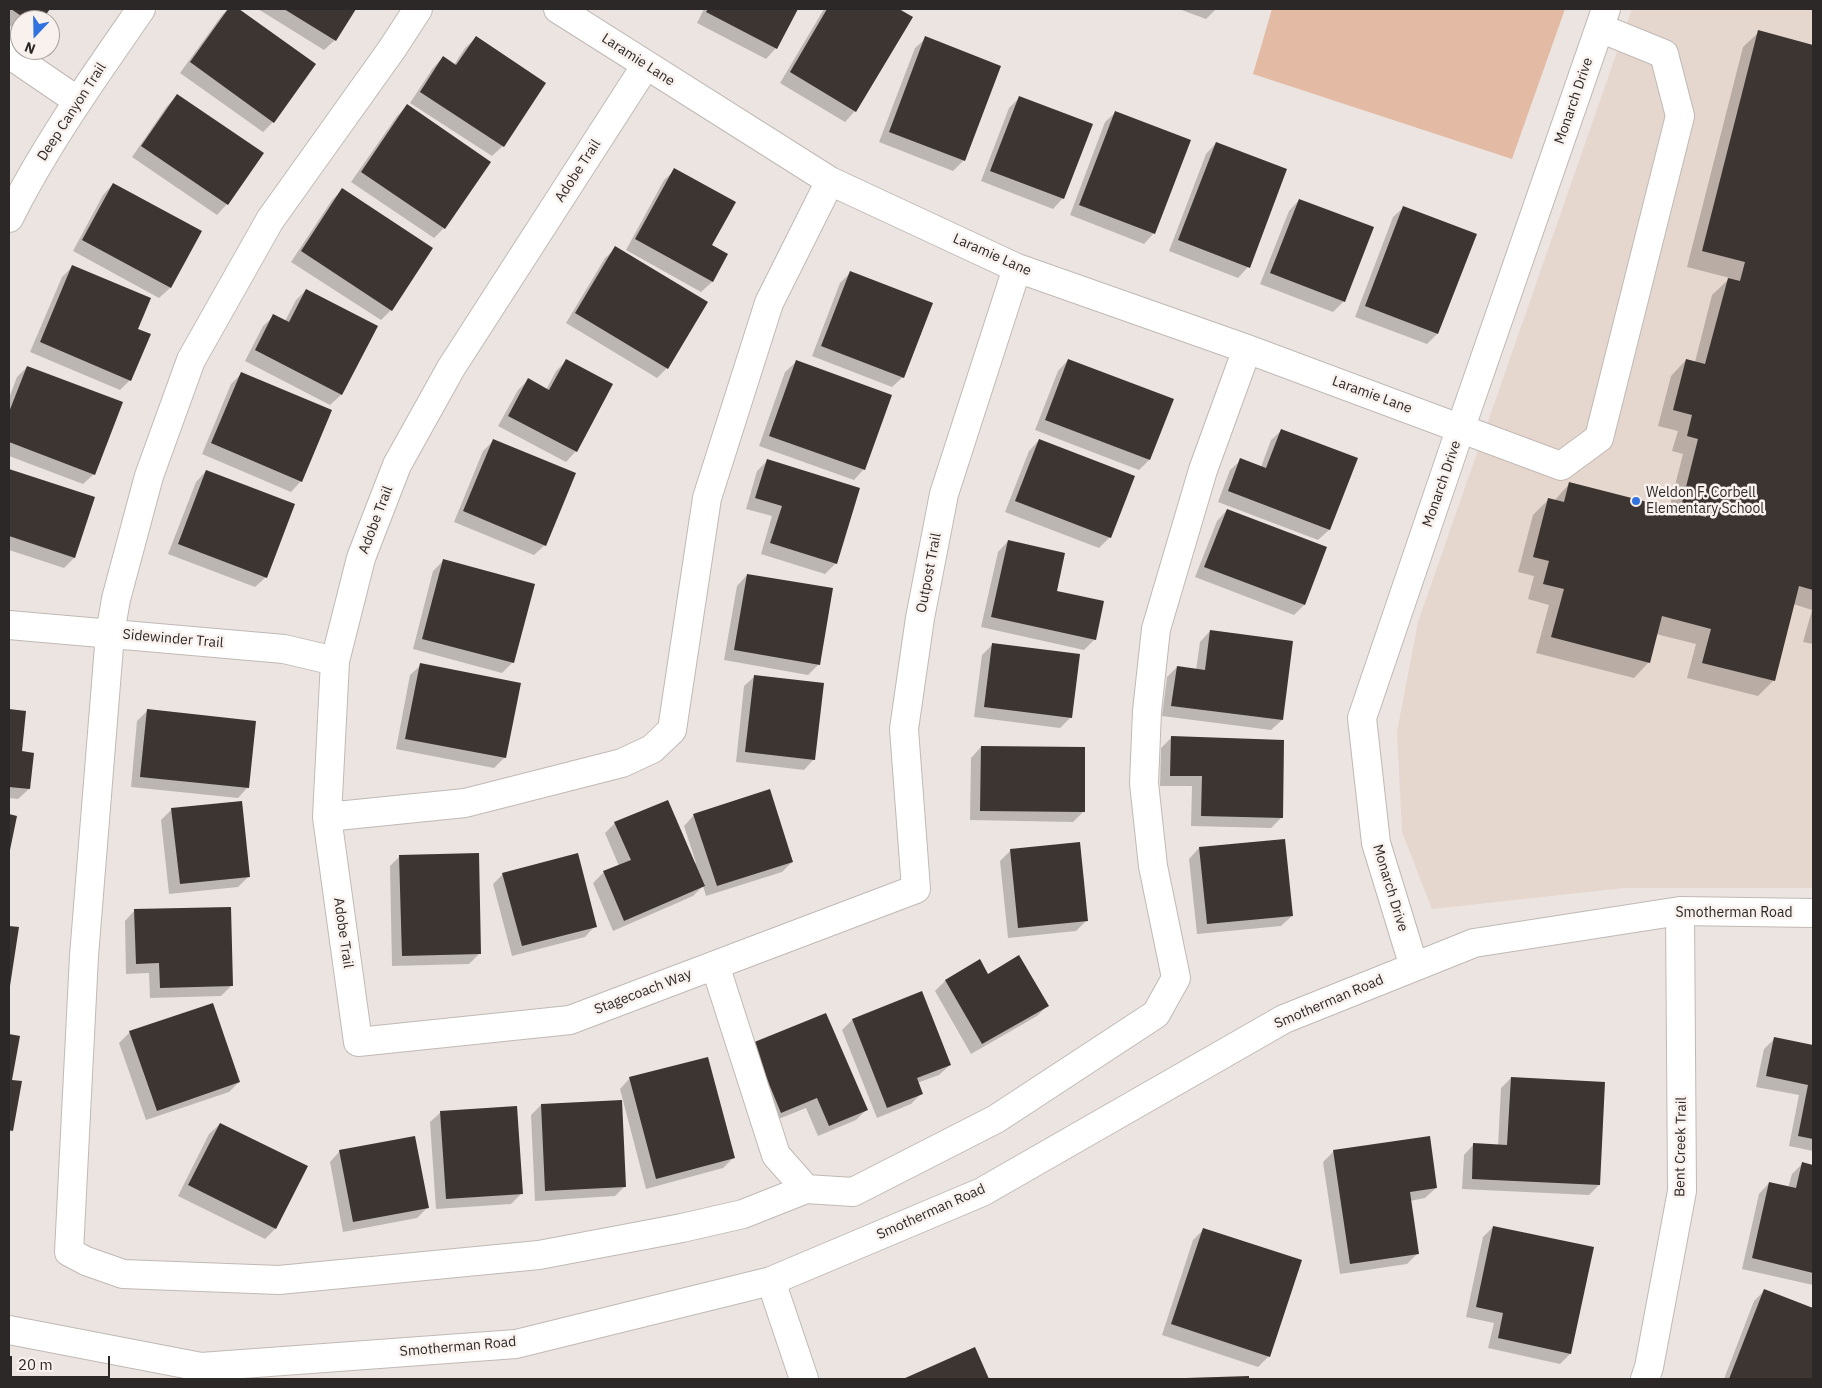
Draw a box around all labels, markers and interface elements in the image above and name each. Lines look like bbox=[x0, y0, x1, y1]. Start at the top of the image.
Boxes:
north arrow bbox=[10, 10, 60, 60]
street label: Laramie Lane bbox=[598, 30, 678, 90]
text: N bbox=[22, 38, 38, 58]
street label: Monarch Drive bbox=[1551, 55, 1597, 147]
street label: Deep Canyon Trail bbox=[34, 60, 110, 164]
street label: Adobe Trail bbox=[552, 137, 604, 205]
street label: Laramie Lane bbox=[950, 230, 1034, 280]
street label: Laramie Lane bbox=[1330, 373, 1414, 417]
street label: Monarch Drive bbox=[1419, 438, 1465, 530]
street label: Adobe Trail bbox=[355, 484, 397, 556]
place label: Weldon F. Corbell Elementary School bbox=[1646, 485, 1764, 518]
marker: Weldon F. Corbell Elementary School bbox=[1630, 495, 1642, 507]
street label: Outpost Trail bbox=[913, 532, 945, 614]
street label: Sidewinder Trail bbox=[122, 626, 224, 652]
street label: Monarch Drive bbox=[1369, 842, 1411, 934]
street label: Adobe Trail bbox=[330, 897, 356, 969]
street label: Smotherman Road bbox=[1675, 905, 1793, 921]
street label: Stagecoach Way bbox=[592, 966, 694, 1018]
street label: Smotherman Road bbox=[1272, 971, 1386, 1033]
street label: Bent Creek Trail bbox=[1672, 1097, 1690, 1197]
street label: Smotherman Road bbox=[874, 1181, 988, 1243]
street label: Smotherman Road bbox=[399, 1334, 517, 1360]
scale bar bbox=[12, 1346, 112, 1378]
text: 20 m bbox=[18, 1355, 53, 1374]

